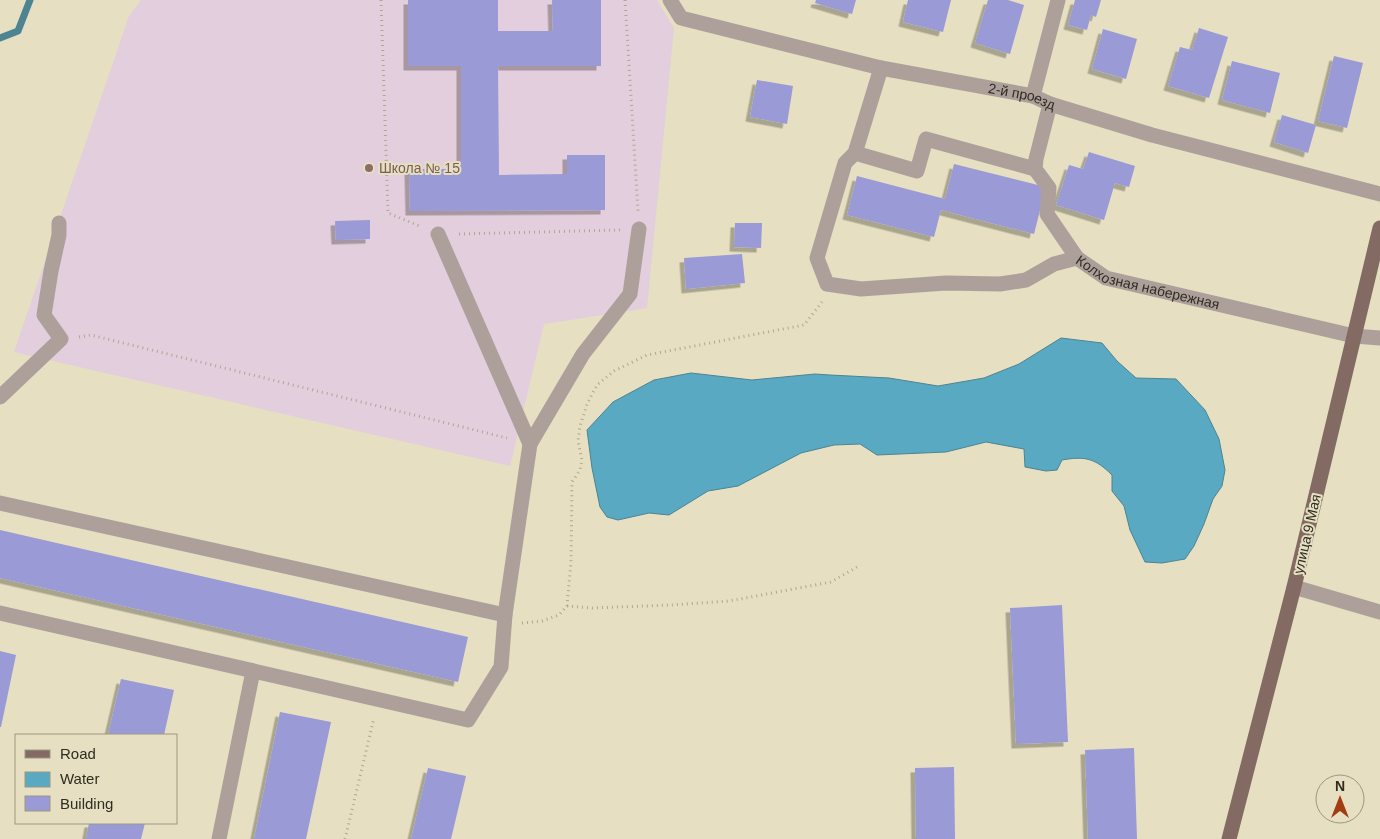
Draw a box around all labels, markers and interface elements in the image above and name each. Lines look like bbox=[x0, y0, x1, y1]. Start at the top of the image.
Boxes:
street label: 2-й проезд bbox=[987, 80, 1057, 113]
place label: Школа № 15 bbox=[379, 160, 460, 176]
marker: Школа № 15 bbox=[363, 162, 375, 174]
street label: Колхозная набережная bbox=[1073, 252, 1221, 312]
street label: улица 9 Мая bbox=[1290, 493, 1324, 575]
legend bbox=[15, 734, 178, 824]
text: Road bbox=[60, 745, 96, 762]
text: Water bbox=[60, 770, 99, 787]
north arrow bbox=[1315, 774, 1365, 824]
text: N bbox=[1335, 778, 1345, 794]
text: Building bbox=[60, 795, 113, 812]

